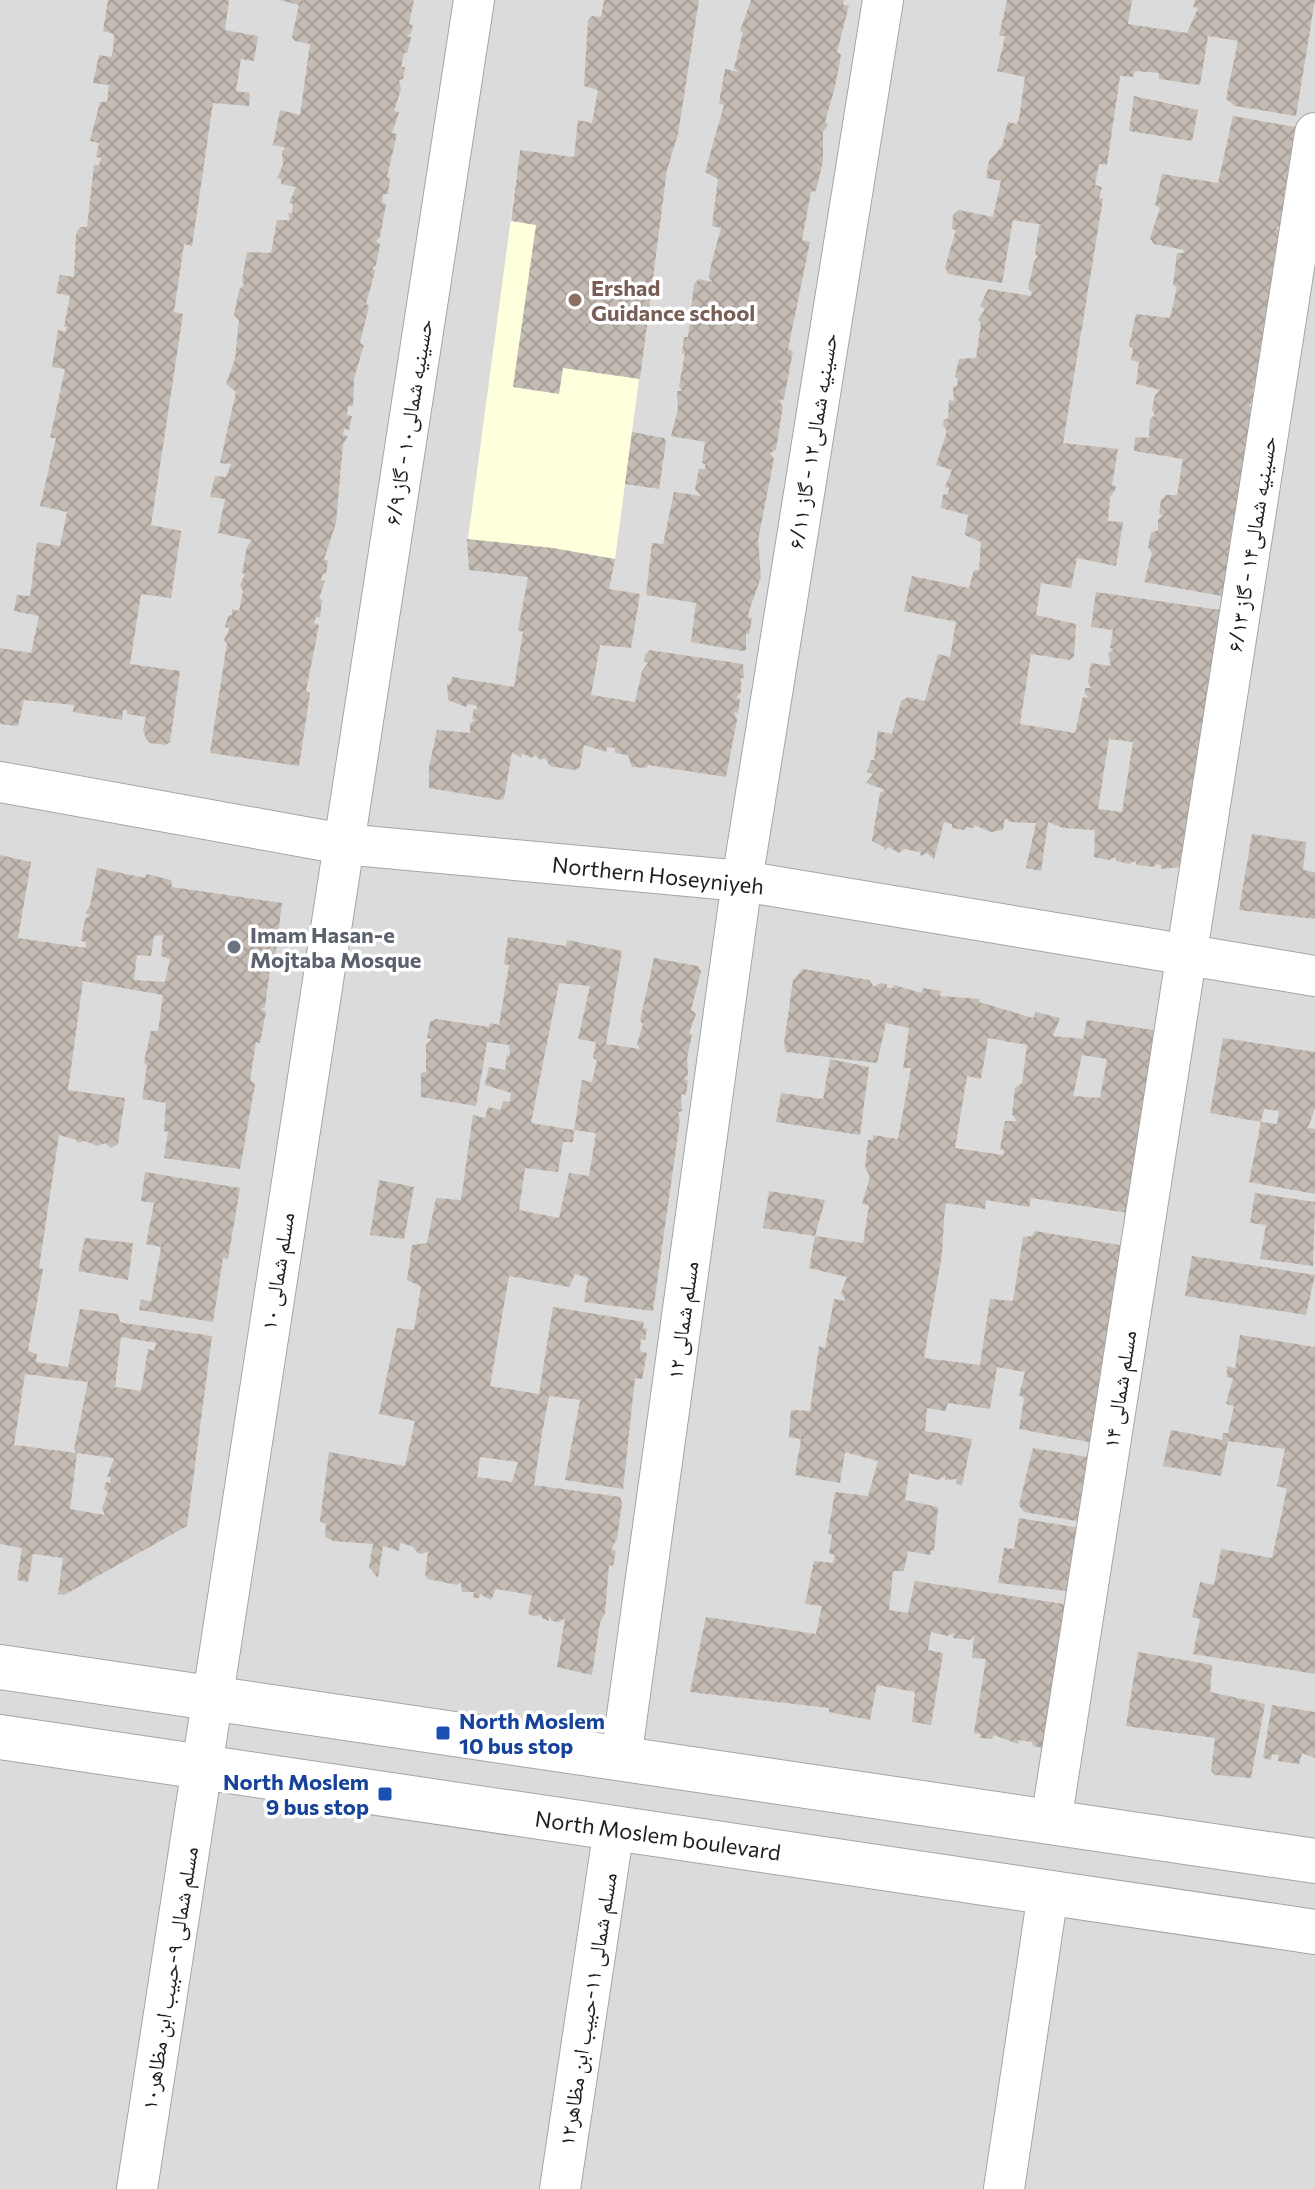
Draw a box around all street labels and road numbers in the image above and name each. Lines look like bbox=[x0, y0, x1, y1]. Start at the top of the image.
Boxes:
street label: حسینیه شمالی۱۰ - گاز ۶/۹ bbox=[378, 317, 439, 527]
street label: حسینیه شمالی۱۲ - گاز ۶/۱۱ bbox=[782, 331, 843, 551]
street label: حسینیه شمالی۱۴ - گاز ۶/۱۳ bbox=[1221, 434, 1282, 654]
street label: Northern Hoseyniyeh bbox=[551, 850, 765, 900]
street label: مسلم شمالی ۱۰ bbox=[254, 1210, 302, 1332]
street label: مسلم شمالی ۱۲ bbox=[660, 1259, 706, 1381]
street label: مسلم شمالی ۱۴ bbox=[1096, 1328, 1144, 1450]
street label: North Moslem boulevard bbox=[533, 1804, 783, 1866]
street label: مسلم شمالی ۹-حبیب ابن مظاهر۱۰ bbox=[135, 1844, 205, 2112]
street label: مسلم شمالی ۱۱-حبیب ابن مظاهر۱۲ bbox=[552, 1870, 624, 2148]

